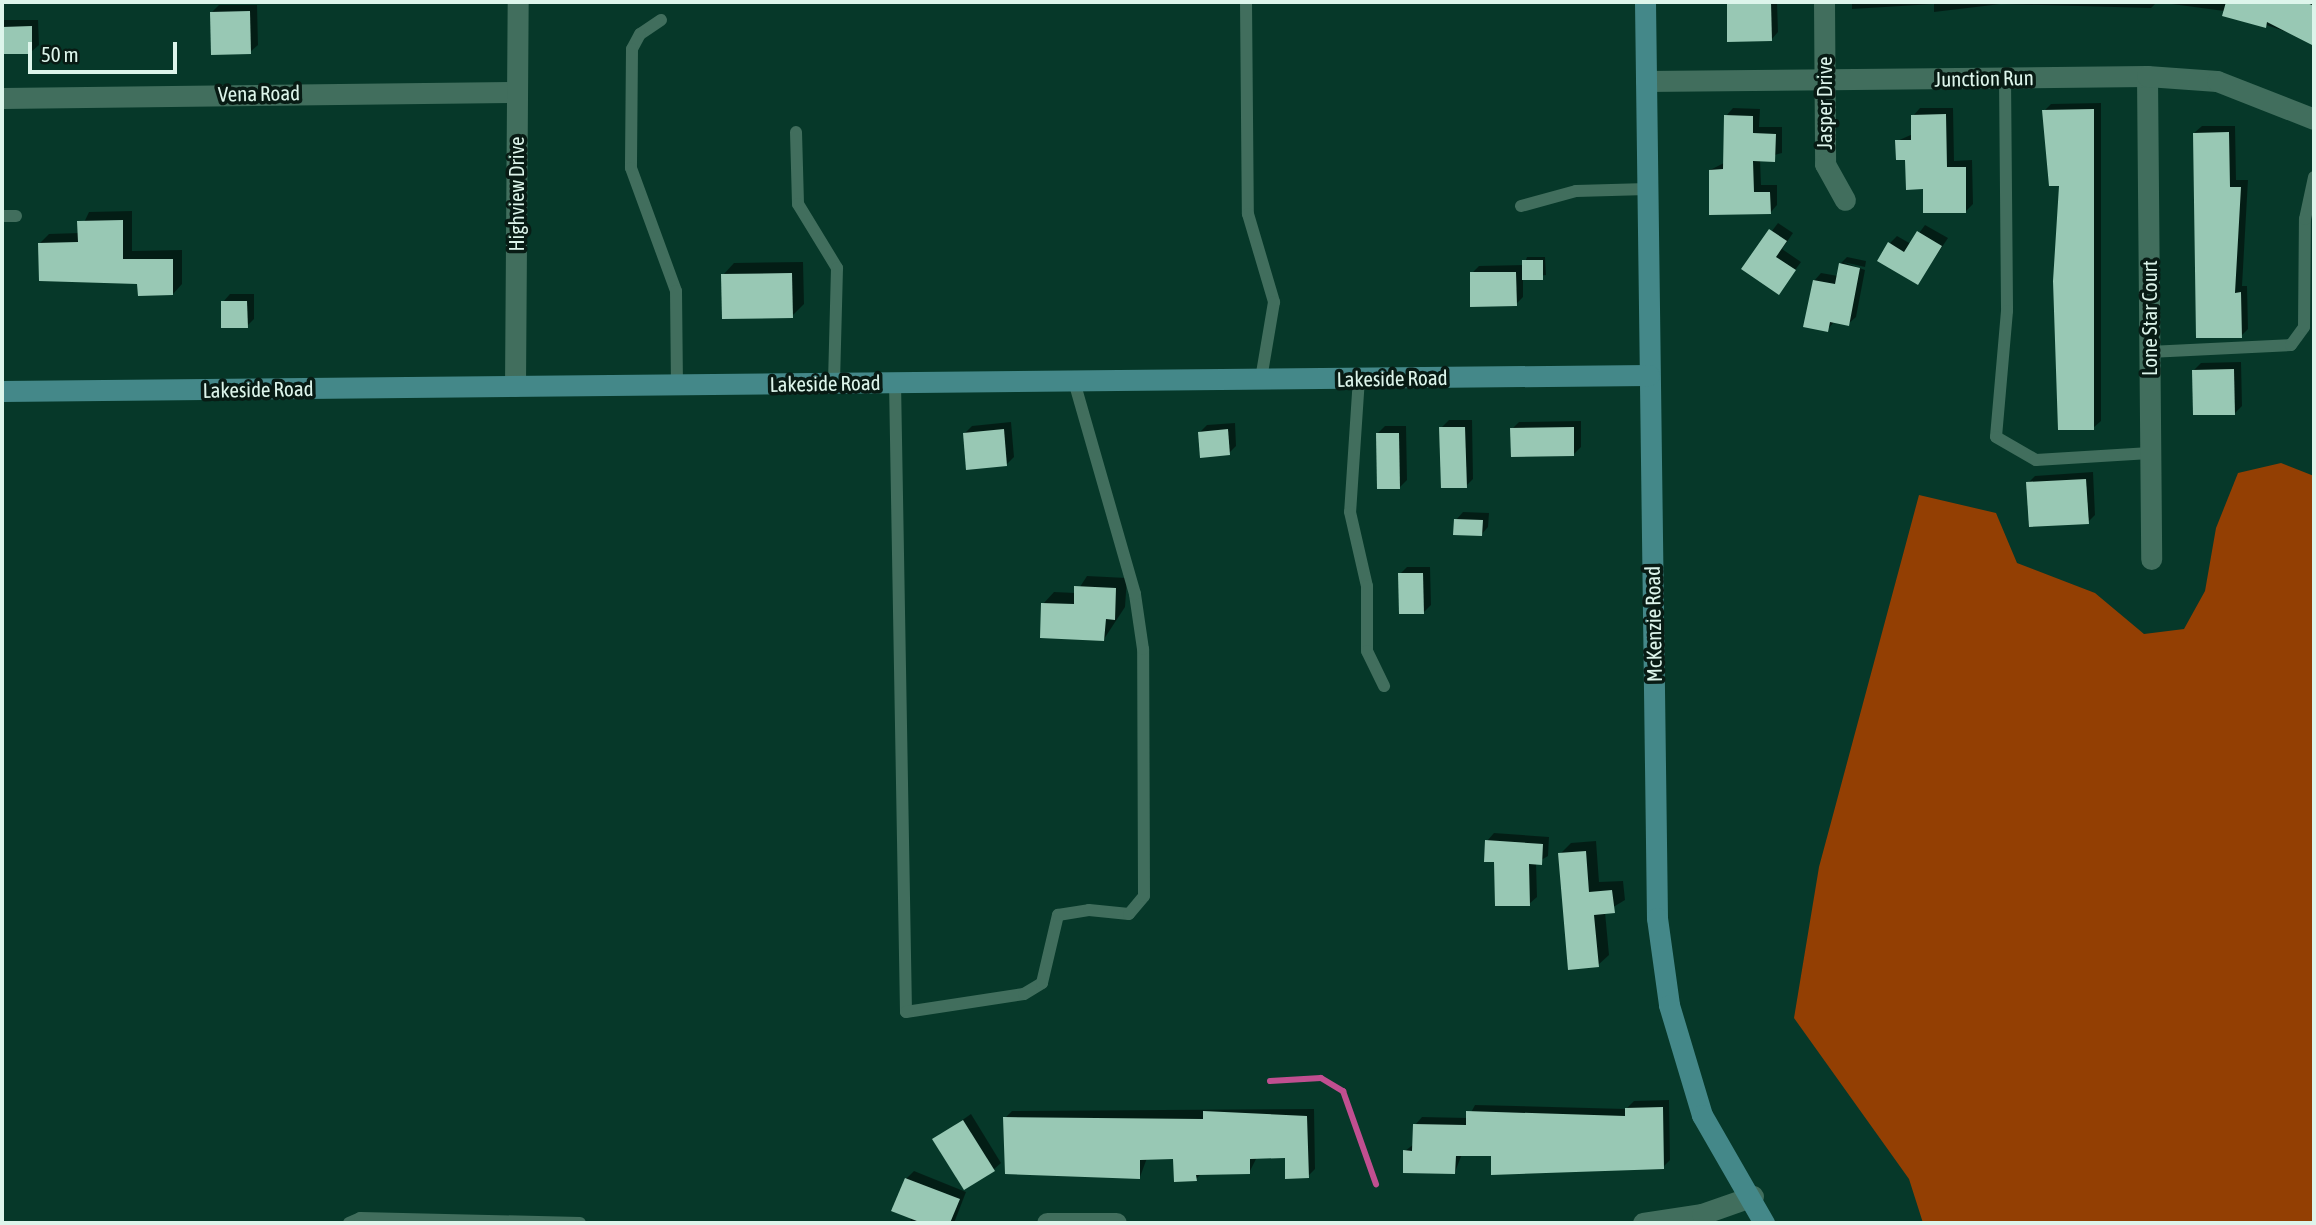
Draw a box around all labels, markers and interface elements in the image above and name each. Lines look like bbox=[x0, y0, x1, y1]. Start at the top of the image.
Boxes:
scale bar bbox=[32, 28, 180, 72]
text: 50 m bbox=[41, 42, 79, 66]
street label: Jasper Drive bbox=[1811, 56, 1837, 150]
street label: Junction Run bbox=[1934, 65, 2034, 91]
street label: Vena Road bbox=[218, 80, 300, 106]
street label: Highview Drive bbox=[503, 136, 529, 252]
street label: Lone Star Court bbox=[2136, 260, 2162, 376]
street label: Lakeside Road bbox=[1336, 364, 1448, 392]
street label: Lakeside Road bbox=[769, 369, 881, 397]
street label: Lakeside Road bbox=[202, 375, 314, 403]
street label: McKenzie Road bbox=[1639, 566, 1667, 682]

